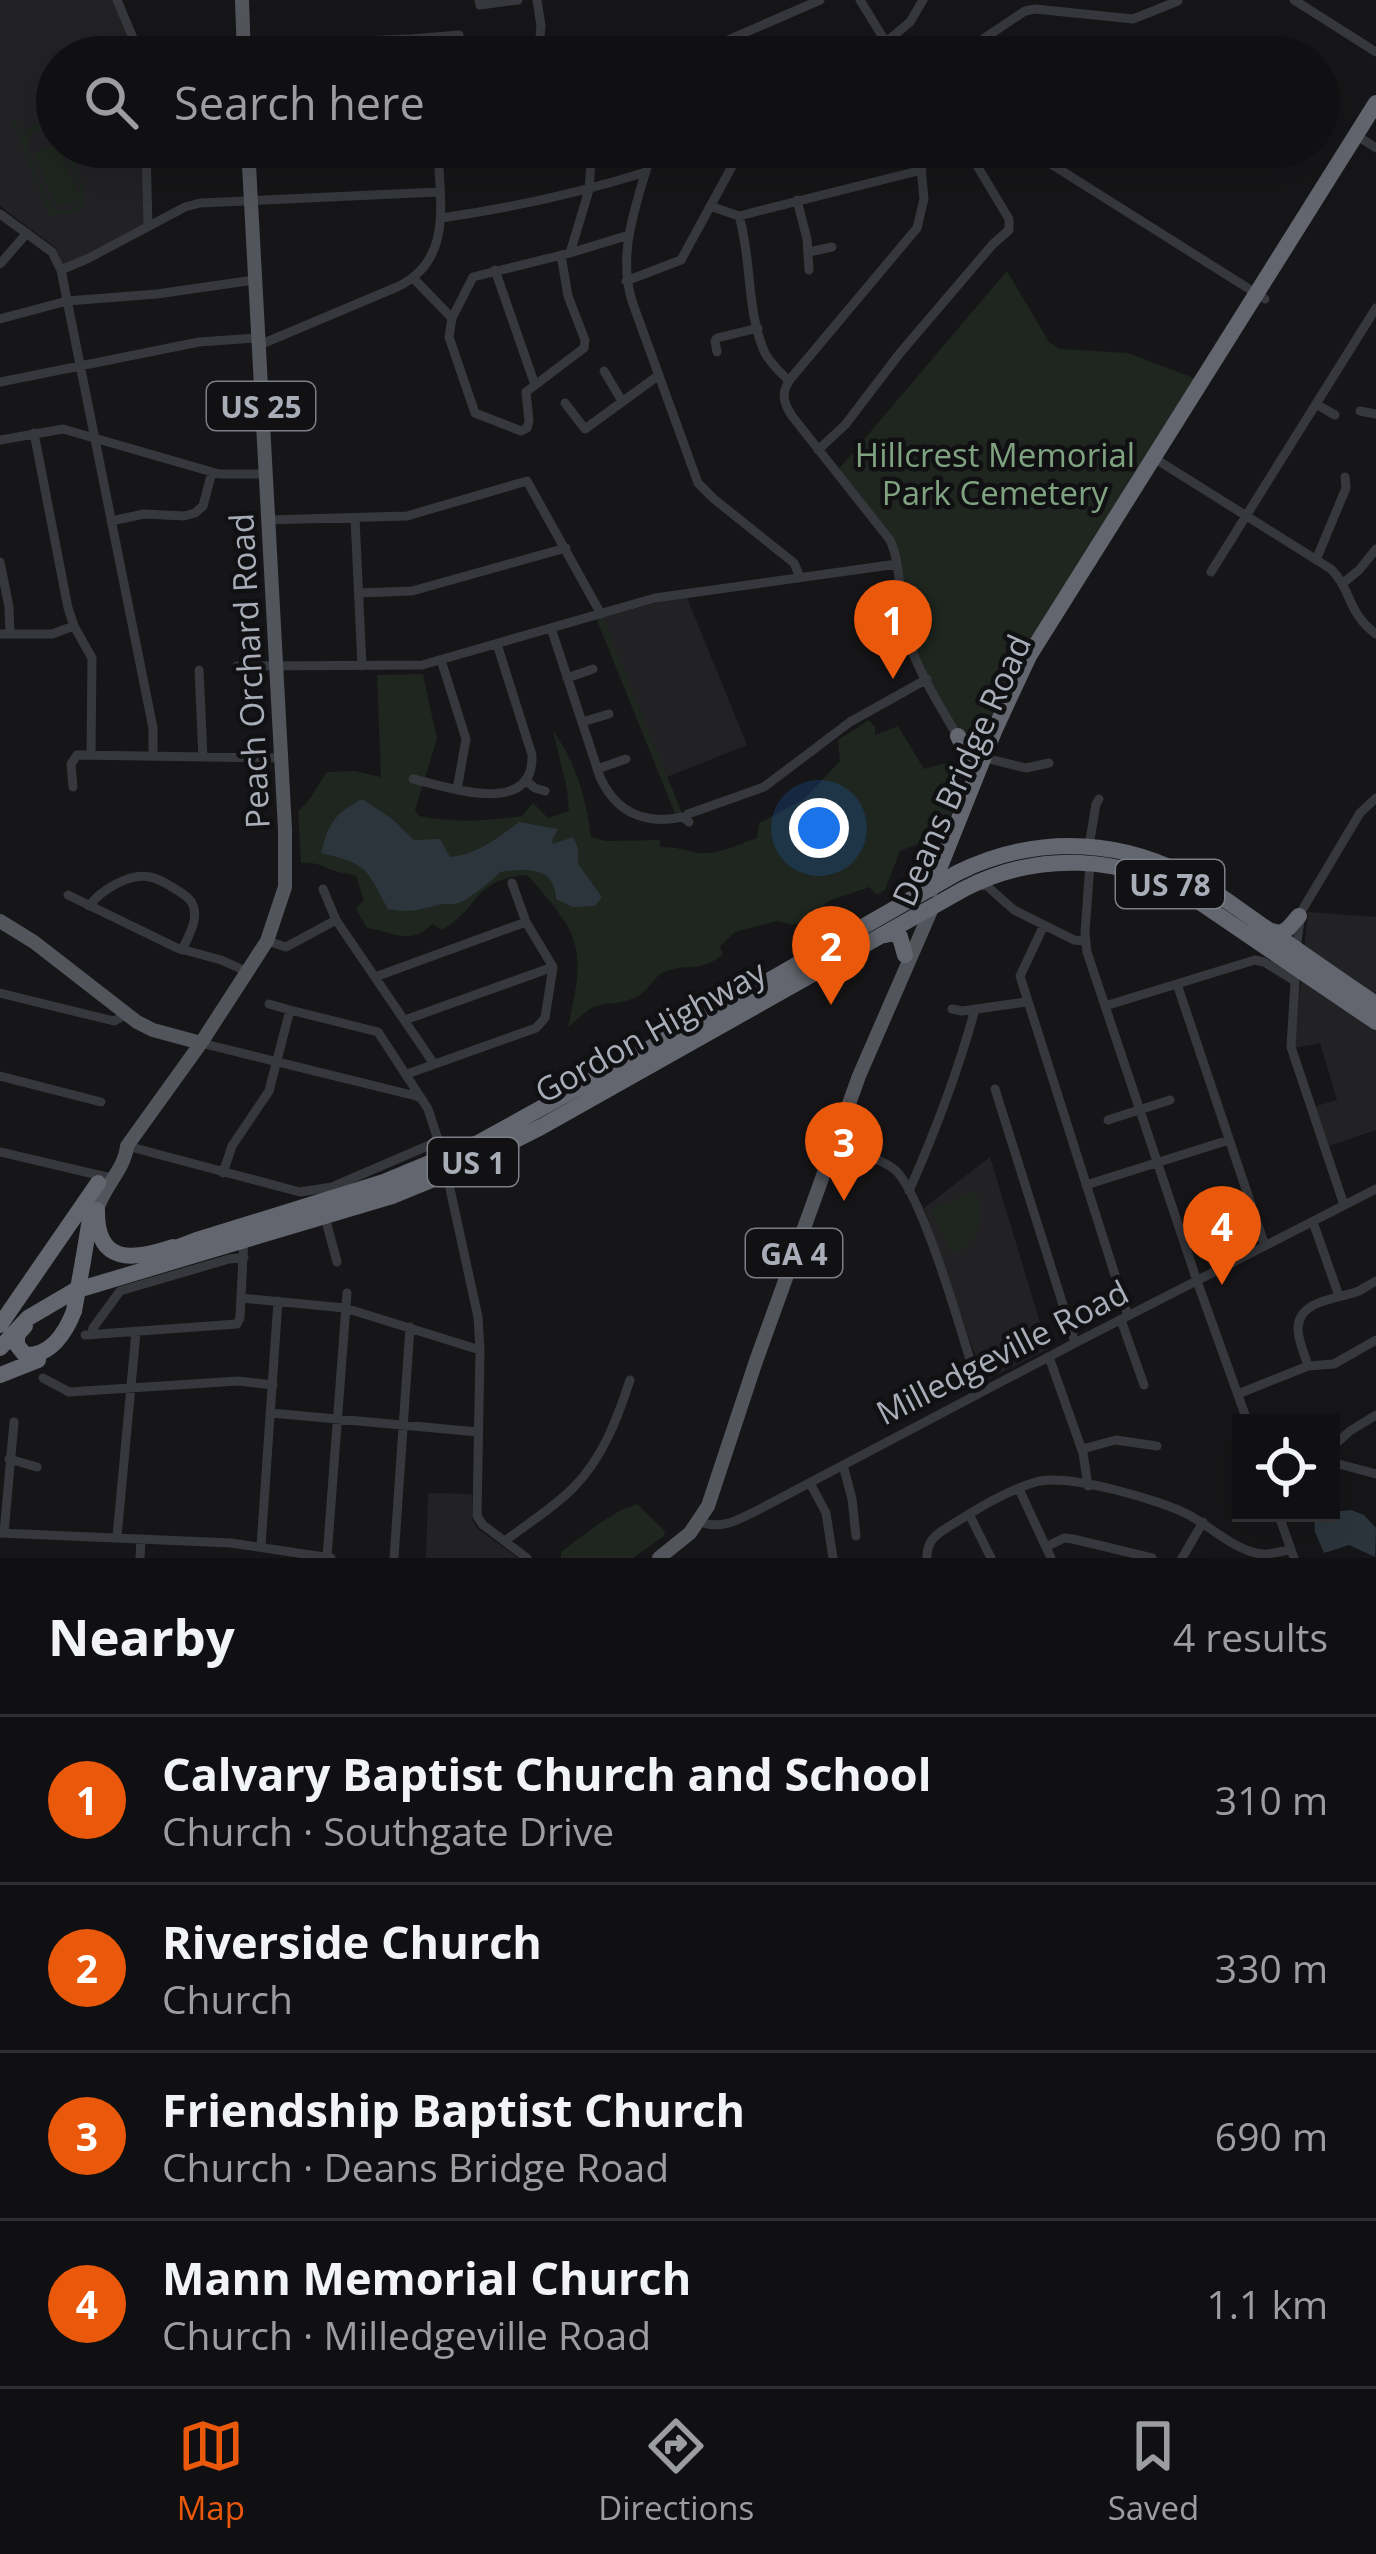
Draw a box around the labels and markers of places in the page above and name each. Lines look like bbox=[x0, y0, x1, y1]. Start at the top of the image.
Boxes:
pin: 1 bbox=[854, 580, 932, 679]
pin: 2 bbox=[792, 906, 870, 1005]
pin: 3 bbox=[805, 1102, 883, 1201]
pin: 4 bbox=[1183, 1186, 1261, 1285]

